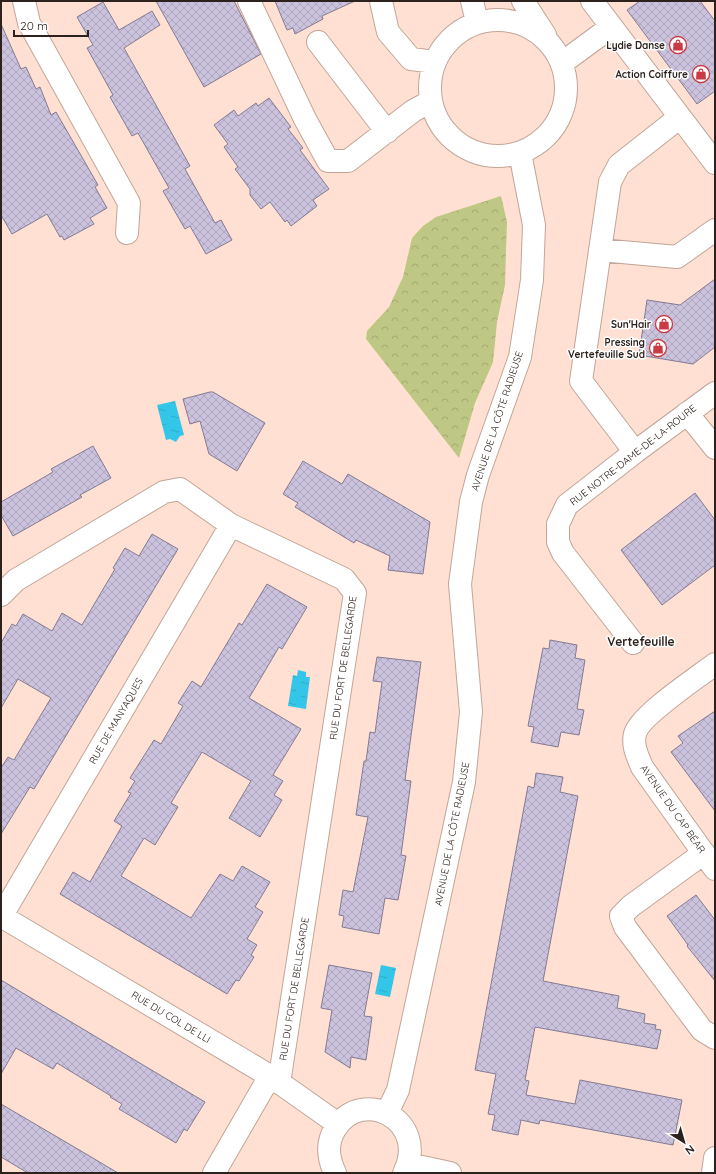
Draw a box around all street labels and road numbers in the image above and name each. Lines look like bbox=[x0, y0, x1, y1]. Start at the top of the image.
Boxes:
street label: AVENUE DE LA CÔTE RADIEUSE bbox=[468, 349, 526, 493]
street label: RUE NOTRE-DAME-DE-LA-ROURE bbox=[567, 401, 699, 508]
street label: RUE DU FORT DE BELLEGARDE bbox=[326, 595, 360, 741]
street label: RUE DE MANYAQUES bbox=[86, 675, 146, 767]
street label: AVENUE DE LA CÔTE RADIEUSE bbox=[432, 761, 472, 907]
street label: AVENUE DU CAP BÉAR bbox=[638, 762, 709, 856]
street label: RUE DU FORT DE BELLEGARDE bbox=[276, 916, 312, 1062]
street label: RUE DU COL DE LLI bbox=[129, 988, 213, 1046]

